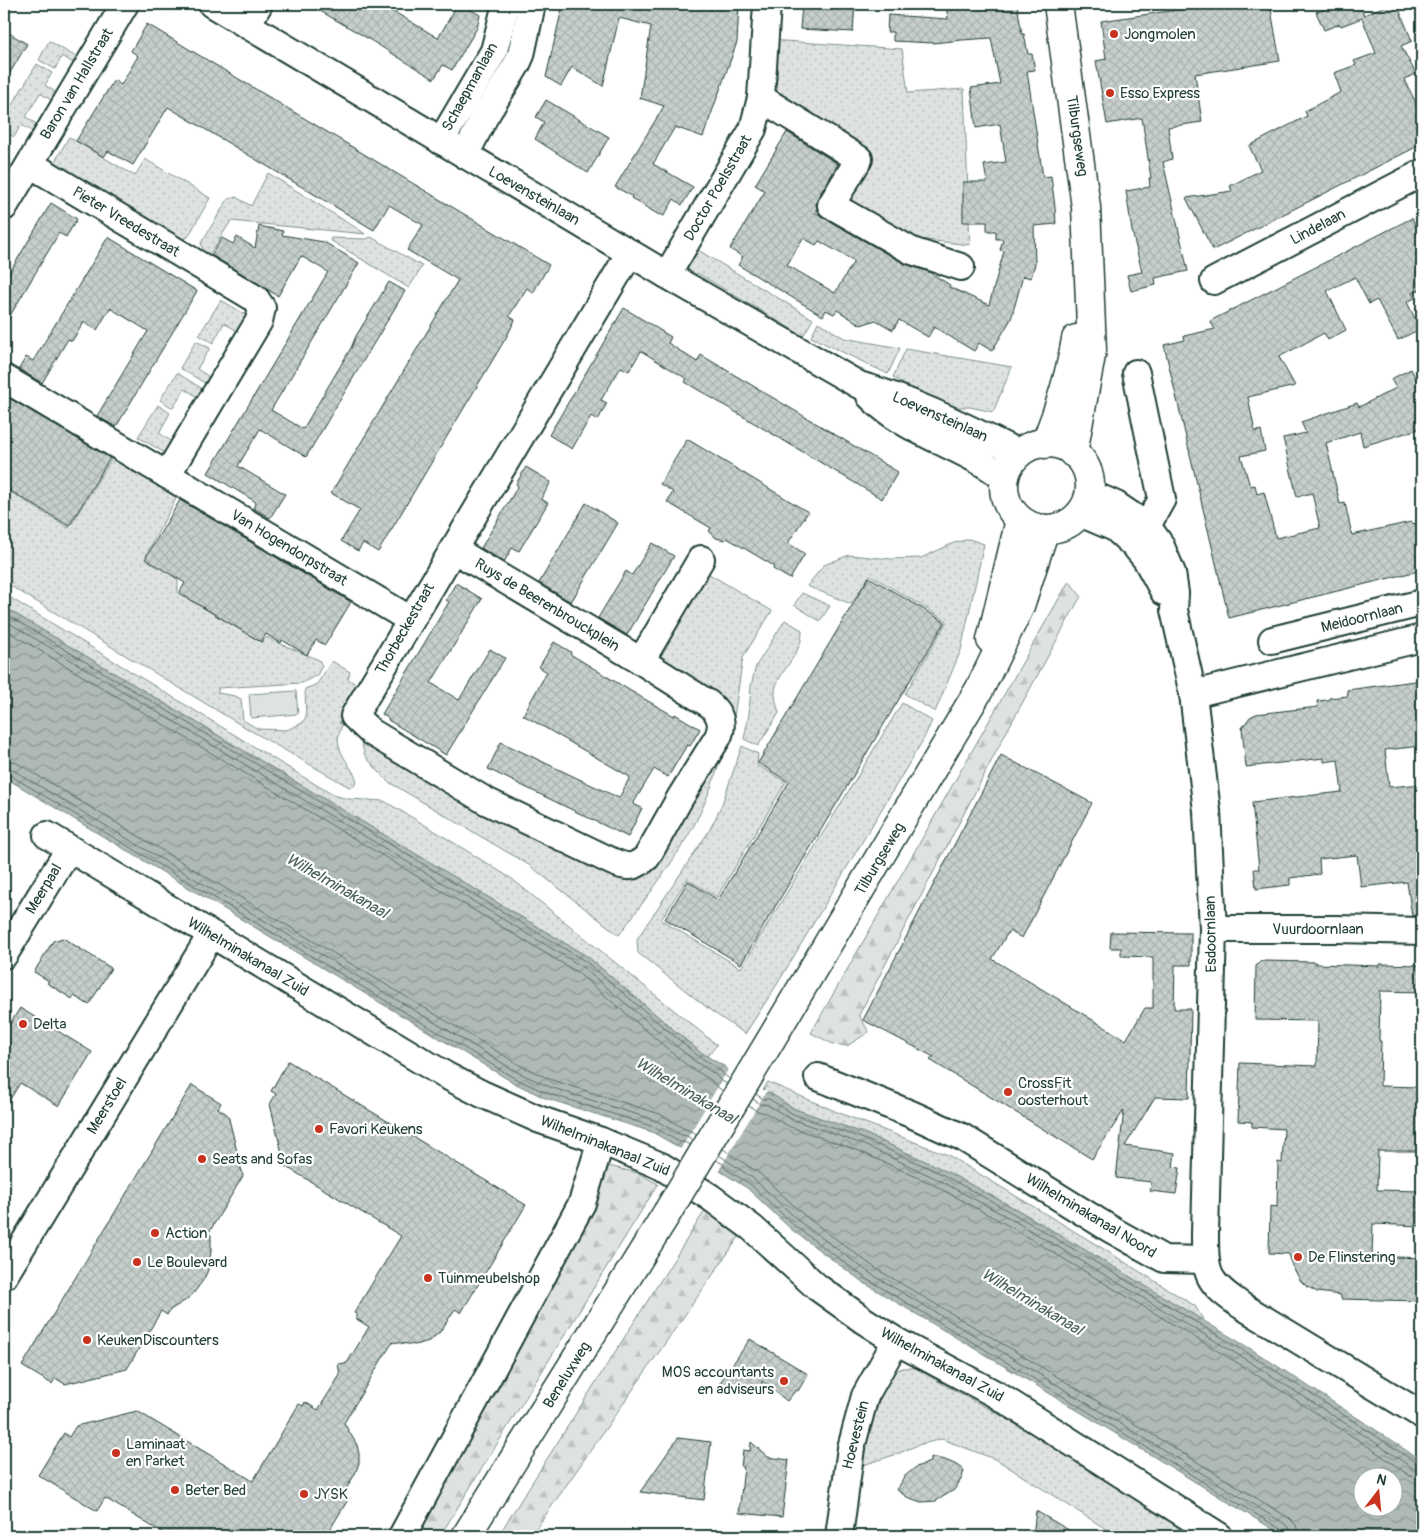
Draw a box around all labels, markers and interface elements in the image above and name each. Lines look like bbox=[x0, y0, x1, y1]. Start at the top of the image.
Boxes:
street label: Baron van Hallstraat bbox=[36, 24, 118, 143]
place label: Jongmolen bbox=[1124, 25, 1196, 44]
marker: Jongmolen bbox=[1108, 28, 1120, 40]
street label: Schaepmanlaan bbox=[438, 39, 502, 135]
place label: Esso Express bbox=[1120, 84, 1200, 103]
marker: Esso Express bbox=[1104, 87, 1116, 99]
street label: Tilburgseweg bbox=[1062, 94, 1092, 178]
street label: Doctor Poelsstraat bbox=[680, 131, 757, 244]
street label: Loevensteinlaan bbox=[485, 162, 583, 230]
street label: Pieter Vreedestraat bbox=[69, 182, 184, 262]
street label: Lindelaan bbox=[1287, 205, 1349, 249]
street label: Loevensteinlaan bbox=[889, 387, 991, 447]
street label: Van Hogendorpstraat bbox=[227, 506, 352, 591]
street label: Ruys de Beerenbrouckplein bbox=[471, 554, 623, 656]
street label: Thorbeckestraat bbox=[371, 579, 439, 678]
street label: Meidoornlaan bbox=[1319, 599, 1405, 637]
street label: Tilburgseweg bbox=[851, 819, 909, 899]
water label: Wilhelminakanaal bbox=[283, 849, 393, 924]
street label: Meerpaal bbox=[22, 860, 66, 918]
street label: Esdoornlaan bbox=[1201, 895, 1221, 973]
street label: Wilhelminakanaal Zuid bbox=[184, 913, 312, 1001]
street label: Vuurdoornlaan bbox=[1272, 920, 1364, 939]
place label: Delta bbox=[33, 1015, 66, 1034]
marker: Delta bbox=[17, 1018, 29, 1030]
water label: Wilhelminakanaal bbox=[632, 1053, 742, 1130]
street label: Meerstoel bbox=[83, 1074, 131, 1138]
place label: CrossFit oosterhout bbox=[1018, 1074, 1089, 1110]
marker: CrossFit oosterhout bbox=[1002, 1086, 1014, 1098]
street label: Wilhelminakanaal Zuid bbox=[537, 1111, 673, 1181]
place label: Favori Keukens bbox=[329, 1120, 423, 1139]
marker: Favori Keukens bbox=[313, 1123, 325, 1135]
place label: Seats and Sofas bbox=[212, 1150, 313, 1169]
marker: Seats and Sofas bbox=[196, 1153, 208, 1165]
street label: Wilhelminakanaal Noord bbox=[1022, 1169, 1160, 1263]
place label: Action bbox=[165, 1224, 207, 1243]
marker: Action bbox=[149, 1227, 161, 1239]
place label: De Flinstering bbox=[1308, 1248, 1395, 1267]
marker: De Flinstering bbox=[1292, 1251, 1304, 1263]
place label: Le Boulevard bbox=[147, 1253, 227, 1272]
marker: Le Boulevard bbox=[131, 1256, 143, 1268]
water label: Wilhelminakanaal bbox=[978, 1264, 1088, 1341]
place label: Tuinmeubelshop bbox=[438, 1269, 540, 1288]
marker: Tuinmeubelshop bbox=[422, 1272, 434, 1284]
street label: Wilhelminakanaal Zuid bbox=[877, 1323, 1007, 1407]
place label: KeukenDiscounters bbox=[97, 1331, 219, 1350]
marker: KeukenDiscounters bbox=[81, 1334, 93, 1346]
street label: Beneluxweg bbox=[539, 1338, 595, 1412]
place label: MOS accountants en adviseurs bbox=[662, 1363, 774, 1399]
marker: MOS accountants en adviseurs bbox=[778, 1375, 790, 1387]
street label: Hoevestein bbox=[838, 1399, 874, 1471]
place label: Laminaat en Parket bbox=[126, 1435, 186, 1471]
marker: Laminaat en Parket bbox=[110, 1447, 122, 1459]
north arrow bbox=[1354, 1468, 1404, 1518]
text: N bbox=[1375, 1471, 1388, 1489]
place label: Beter Bed bbox=[185, 1481, 246, 1500]
marker: Beter Bed bbox=[169, 1484, 181, 1496]
place label: JYSK bbox=[314, 1485, 348, 1504]
marker: JYSK bbox=[298, 1488, 310, 1500]

